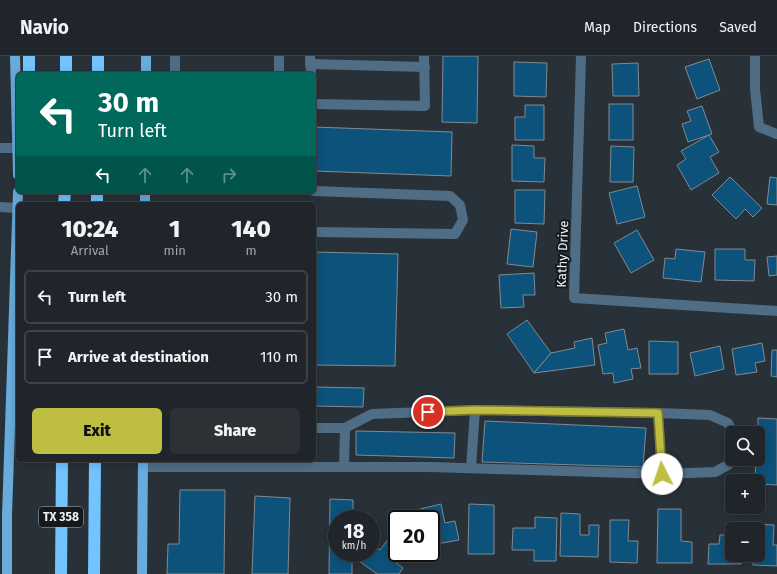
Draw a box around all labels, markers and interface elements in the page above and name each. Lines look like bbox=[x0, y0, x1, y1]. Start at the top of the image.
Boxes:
text: Navio bbox=[20, 16, 69, 39]
text: Map bbox=[584, 19, 611, 36]
text: Directions bbox=[633, 19, 697, 36]
text: Saved bbox=[719, 19, 757, 36]
text: 30 m bbox=[98, 86, 159, 119]
icon: left bbox=[32, 88, 84, 140]
text: Turn left bbox=[98, 120, 167, 142]
icon: left bbox=[92, 164, 114, 186]
icon: ahead bbox=[134, 164, 156, 186]
icon: ahead bbox=[176, 164, 198, 186]
icon: right bbox=[218, 164, 240, 186]
text: 10:24 bbox=[61, 215, 118, 243]
text: 1 bbox=[169, 215, 180, 243]
text: 140 bbox=[231, 215, 271, 243]
street label: Kathy Drive bbox=[554, 220, 571, 288]
text: Arrival bbox=[71, 243, 109, 258]
text: min bbox=[164, 243, 186, 258]
text: m bbox=[245, 243, 257, 258]
icon: left bbox=[34, 286, 56, 308]
text: Turn left bbox=[68, 288, 126, 306]
text: 30 m bbox=[265, 288, 298, 306]
icon: arrive bbox=[34, 346, 56, 368]
text: Arrive at destination bbox=[68, 348, 209, 366]
text: 110 m bbox=[260, 348, 298, 366]
pin bbox=[411, 395, 445, 429]
icon: arrive bbox=[417, 401, 439, 423]
button: Exit bbox=[32, 408, 162, 454]
button: Share bbox=[170, 408, 300, 454]
map controls bbox=[725, 426, 765, 562]
button: search bbox=[725, 426, 765, 466]
position arrow bbox=[641, 453, 683, 495]
button: + bbox=[725, 474, 765, 514]
road number: TX 358 bbox=[39, 507, 83, 527]
speed limit sign: 20 bbox=[388, 510, 440, 562]
text: 18 bbox=[344, 519, 364, 543]
button: − bbox=[725, 522, 765, 562]
text: km/h bbox=[342, 540, 366, 552]

